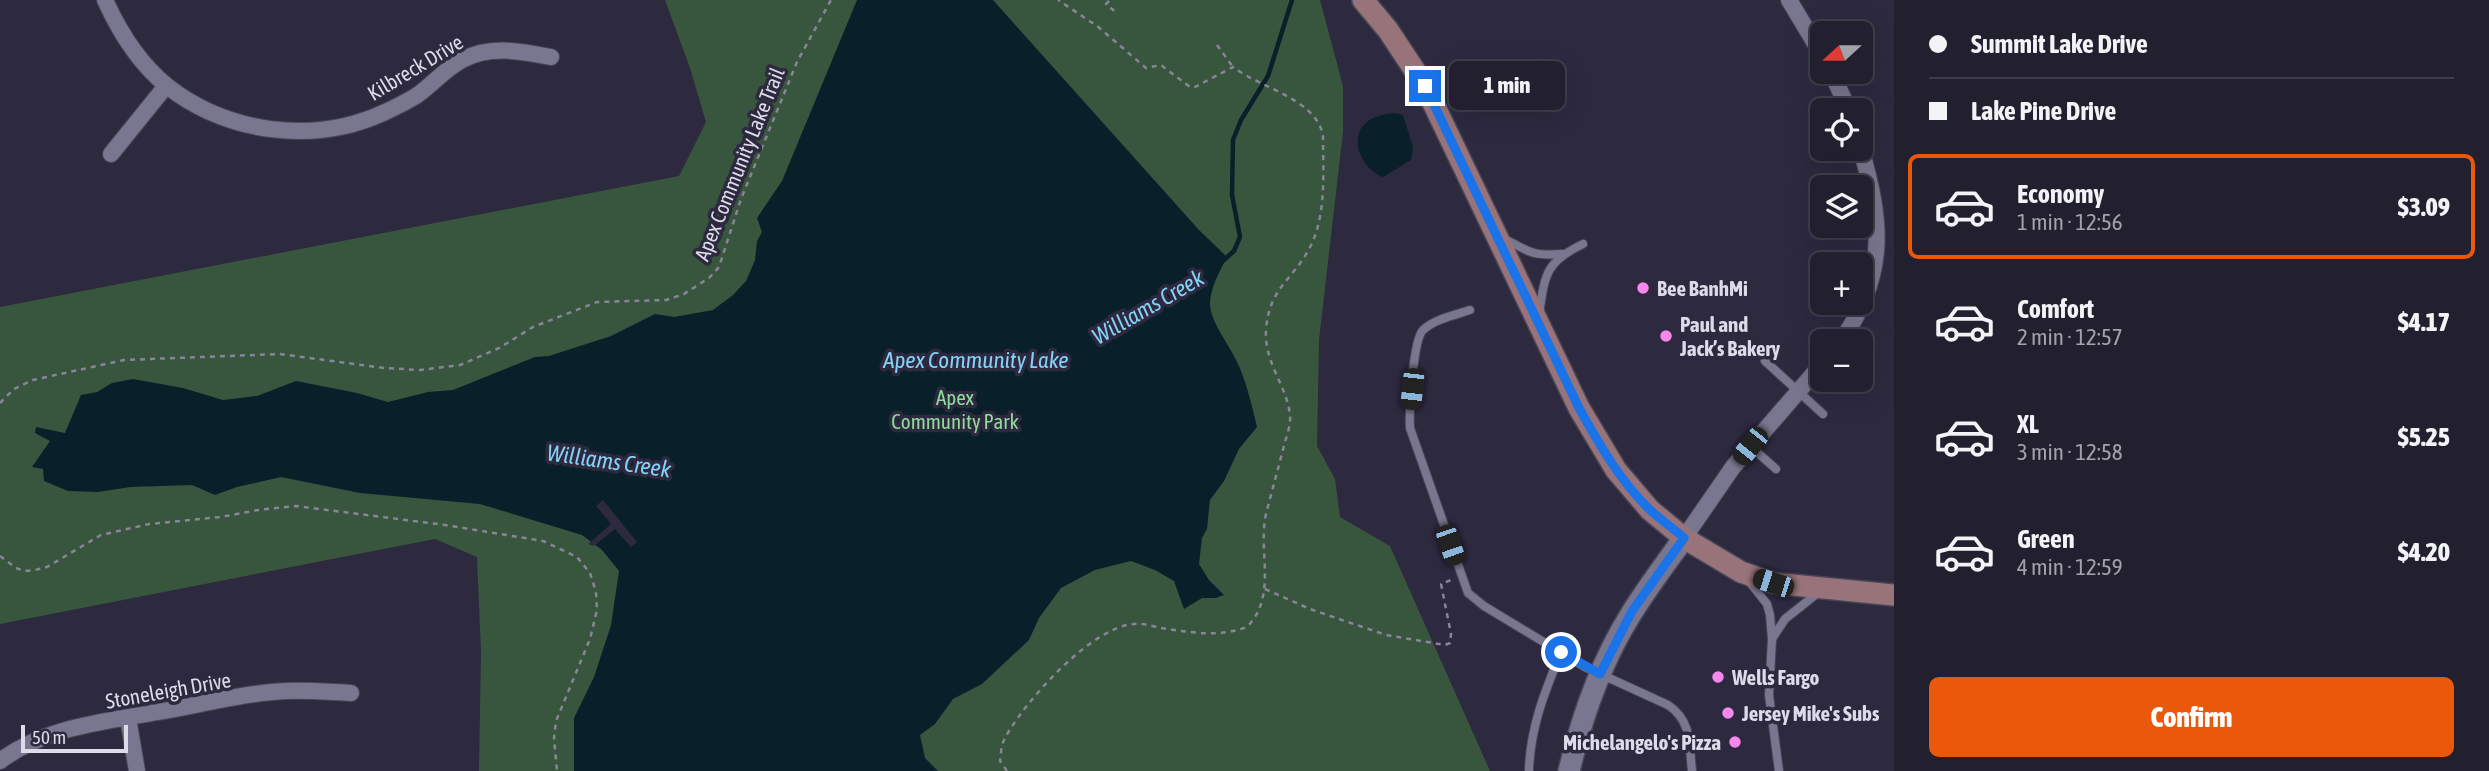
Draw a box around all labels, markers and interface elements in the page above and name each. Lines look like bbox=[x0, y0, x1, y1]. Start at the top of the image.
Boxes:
north arrow bbox=[1810, 21, 1872, 84]
map controls bbox=[1810, 21, 1873, 392]
street label: Kilbreck Drive bbox=[363, 29, 467, 105]
text: Summit Lake Drive bbox=[1971, 29, 2148, 59]
callout: 1 min bbox=[1450, 62, 1565, 110]
street label: Apex Community Lake Trail bbox=[689, 63, 789, 264]
route end bbox=[1409, 70, 1441, 102]
text: 1 min bbox=[1484, 72, 1530, 98]
text: Lake Pine Drive bbox=[1971, 96, 2116, 126]
button: locate bbox=[1810, 98, 1873, 161]
button: layers bbox=[1810, 175, 1873, 238]
icon: car bbox=[1933, 175, 1996, 238]
text: Economy bbox=[2017, 179, 2104, 209]
text: $3.09 bbox=[2398, 192, 2450, 222]
text: 1 min · 12:56 bbox=[2017, 209, 2123, 235]
button: + bbox=[1810, 252, 1873, 315]
water label: Williams Creek bbox=[1087, 264, 1209, 350]
place label: Bee BanhMi bbox=[1657, 276, 1748, 300]
marker: Bee BanhMi bbox=[1635, 280, 1651, 296]
icon: car bbox=[1933, 290, 1996, 353]
text: Comfort bbox=[2017, 294, 2094, 324]
text: $4.17 bbox=[2398, 307, 2450, 337]
place label: Paul and Jack’s Bakery bbox=[1679, 312, 1781, 360]
text: 2 min · 12:57 bbox=[2017, 324, 2123, 350]
marker: Paul and Jack’s Bakery bbox=[1658, 328, 1674, 344]
button: − bbox=[1810, 329, 1873, 392]
water label: Apex Community Lake bbox=[882, 347, 1069, 373]
car bbox=[1400, 367, 1425, 411]
park label: Apex Community Park bbox=[891, 385, 1019, 433]
icon: car bbox=[1933, 405, 1996, 468]
text: XL bbox=[2017, 409, 2039, 439]
text: $5.25 bbox=[2398, 422, 2450, 452]
car bbox=[1729, 423, 1772, 469]
water label: Williams Creek bbox=[545, 439, 674, 483]
text: 3 min · 12:58 bbox=[2017, 439, 2123, 465]
icon: car bbox=[1933, 520, 1996, 583]
car bbox=[1434, 522, 1467, 568]
text: Green bbox=[2017, 524, 2075, 554]
text: $4.20 bbox=[2398, 537, 2450, 567]
text: 4 min · 12:59 bbox=[2017, 554, 2123, 580]
car bbox=[1750, 567, 1797, 599]
route start bbox=[1545, 636, 1577, 668]
place label: Wells Fargo bbox=[1731, 665, 1820, 689]
street label: Stoneleigh Drive bbox=[103, 667, 233, 713]
marker: Wells Fargo bbox=[1710, 669, 1726, 685]
button: Confirm bbox=[1929, 677, 2454, 757]
place label: Jersey Mike's Subs bbox=[1741, 701, 1880, 725]
marker: Jersey Mike's Subs bbox=[1720, 705, 1736, 721]
scale bar bbox=[21, 722, 128, 754]
text: 50 m bbox=[32, 726, 66, 748]
place label: Michelangelo's Pizza bbox=[1563, 730, 1721, 754]
marker: Michelangelo's Pizza bbox=[1727, 734, 1743, 750]

